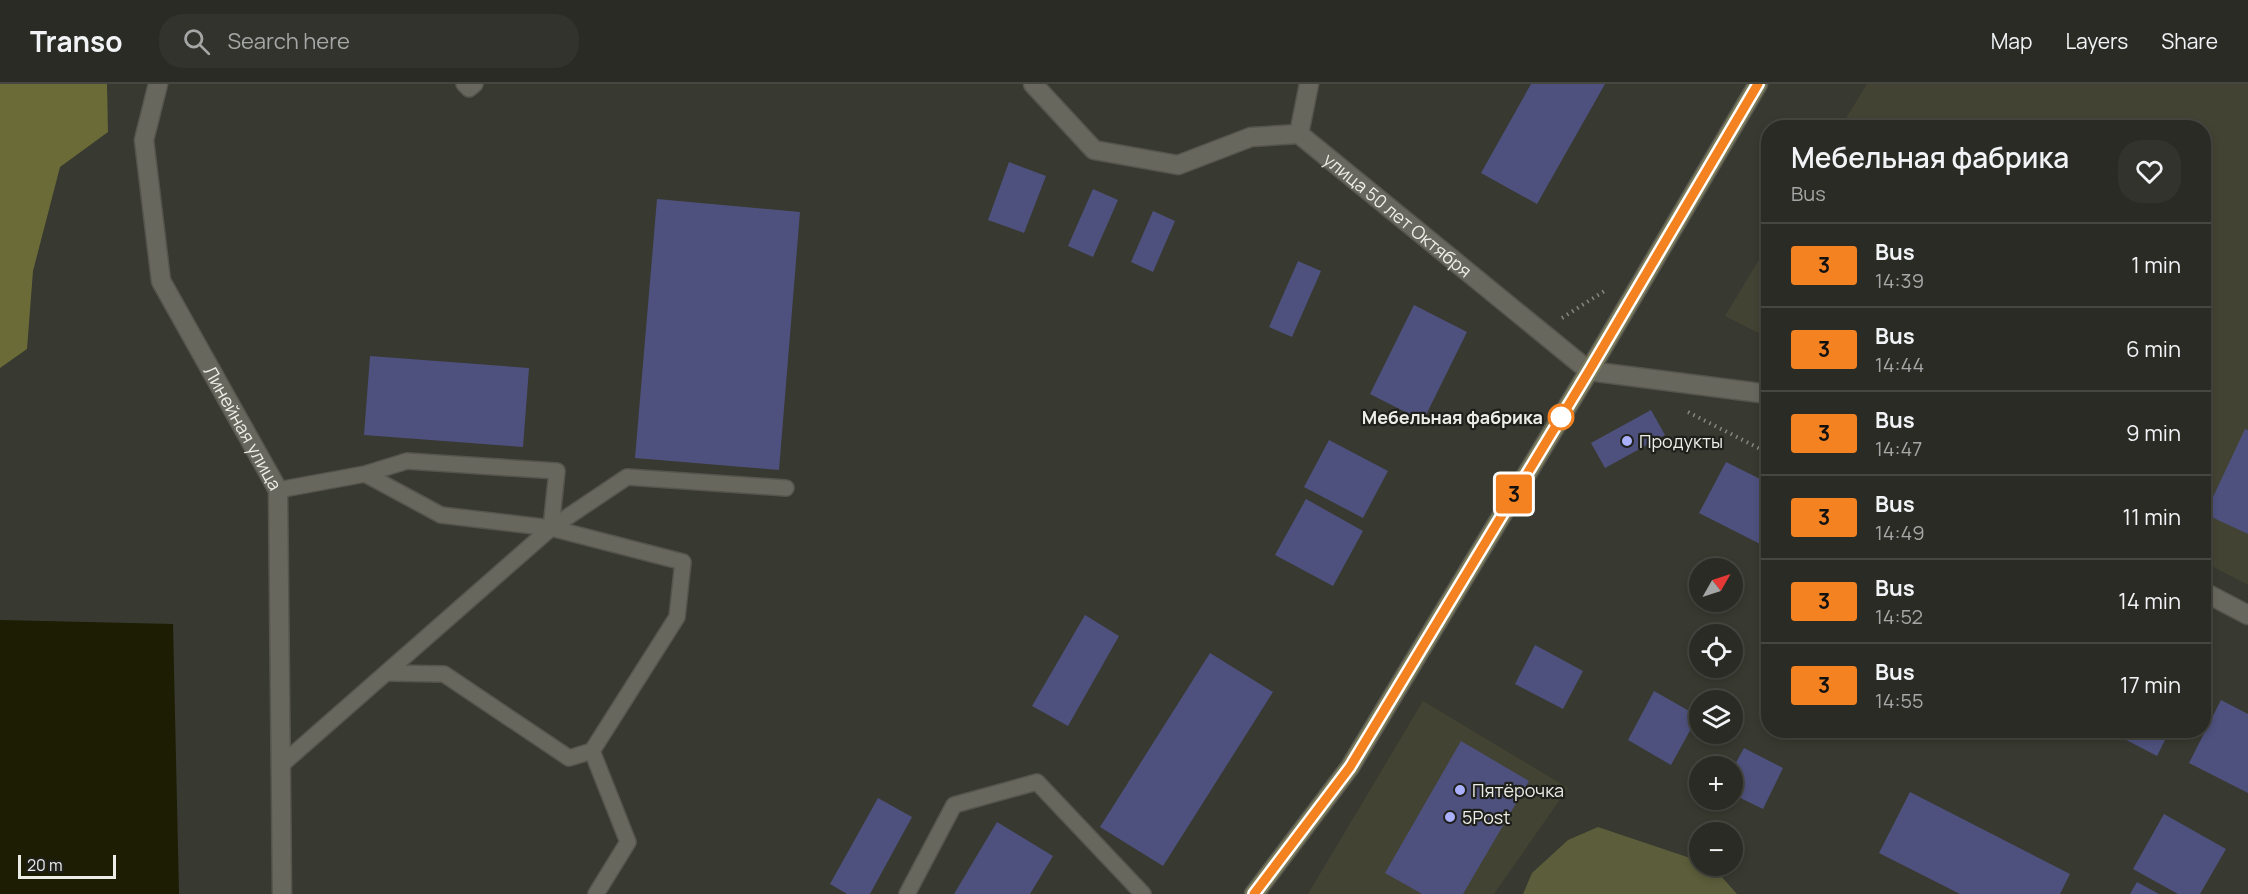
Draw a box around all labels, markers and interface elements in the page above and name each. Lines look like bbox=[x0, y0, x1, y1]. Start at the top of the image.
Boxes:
search box bbox=[159, 14, 579, 68]
text: Transo bbox=[30, 22, 123, 60]
icon: search bbox=[180, 25, 213, 58]
text: Search here bbox=[228, 26, 350, 56]
text: Map bbox=[1991, 27, 2032, 55]
text: Layers bbox=[2065, 27, 2128, 55]
text: Share bbox=[2161, 27, 2218, 55]
text: Мебельная фабрика bbox=[1791, 138, 2069, 176]
button: heart bbox=[2118, 140, 2181, 203]
street label: улица 50 лет Октября bbox=[1319, 147, 1477, 282]
text: Bus bbox=[1791, 180, 1826, 207]
text: Bus bbox=[1875, 237, 1915, 267]
text: 1 min bbox=[2131, 250, 2181, 280]
text: 3 bbox=[1818, 251, 1830, 279]
text: 14:39 bbox=[1875, 267, 1924, 294]
text: Bus bbox=[1875, 321, 1915, 351]
text: 6 min bbox=[2126, 334, 2181, 364]
text: 3 bbox=[1818, 335, 1830, 363]
text: 14:44 bbox=[1875, 351, 1924, 378]
street label: Линейная улица bbox=[199, 361, 288, 494]
marker: Мебельная фабрика bbox=[1548, 404, 1574, 430]
place label: Мебельная фабрика bbox=[1362, 405, 1543, 429]
text: Bus bbox=[1875, 405, 1915, 435]
text: 9 min bbox=[2126, 418, 2181, 448]
text: 3 bbox=[1818, 419, 1830, 447]
place label: Продукты bbox=[1639, 429, 1723, 453]
marker: Продукты bbox=[1620, 434, 1634, 448]
text: 14:47 bbox=[1875, 435, 1922, 462]
line badge: 3 bbox=[1494, 474, 1534, 514]
text: 3 bbox=[1508, 480, 1520, 508]
text: Bus bbox=[1875, 489, 1915, 519]
text: 11 min bbox=[2123, 502, 2181, 532]
text: 3 bbox=[1818, 503, 1830, 531]
text: 14:49 bbox=[1875, 519, 1925, 546]
north arrow bbox=[1689, 558, 1743, 612]
map controls bbox=[1689, 558, 1743, 876]
text: Bus bbox=[1875, 573, 1915, 603]
text: 14 min bbox=[2118, 586, 2181, 616]
text: 3 bbox=[1818, 587, 1830, 615]
text: 14:52 bbox=[1875, 603, 1923, 630]
button: locate bbox=[1689, 624, 1743, 678]
text: Bus bbox=[1875, 657, 1915, 687]
text: 17 min bbox=[2120, 670, 2181, 700]
text: 3 bbox=[1818, 671, 1830, 699]
text: 14:55 bbox=[1875, 687, 1924, 714]
button: layers bbox=[1689, 690, 1743, 744]
button: + bbox=[1689, 756, 1743, 810]
place label: Пятёрочка bbox=[1472, 778, 1564, 802]
marker: Пятёрочка bbox=[1453, 783, 1467, 797]
place label: 5Post bbox=[1462, 805, 1510, 829]
marker: 5Post bbox=[1443, 810, 1457, 824]
button: − bbox=[1689, 822, 1743, 876]
scale bar bbox=[18, 852, 116, 880]
text: 20 m bbox=[27, 854, 63, 876]

